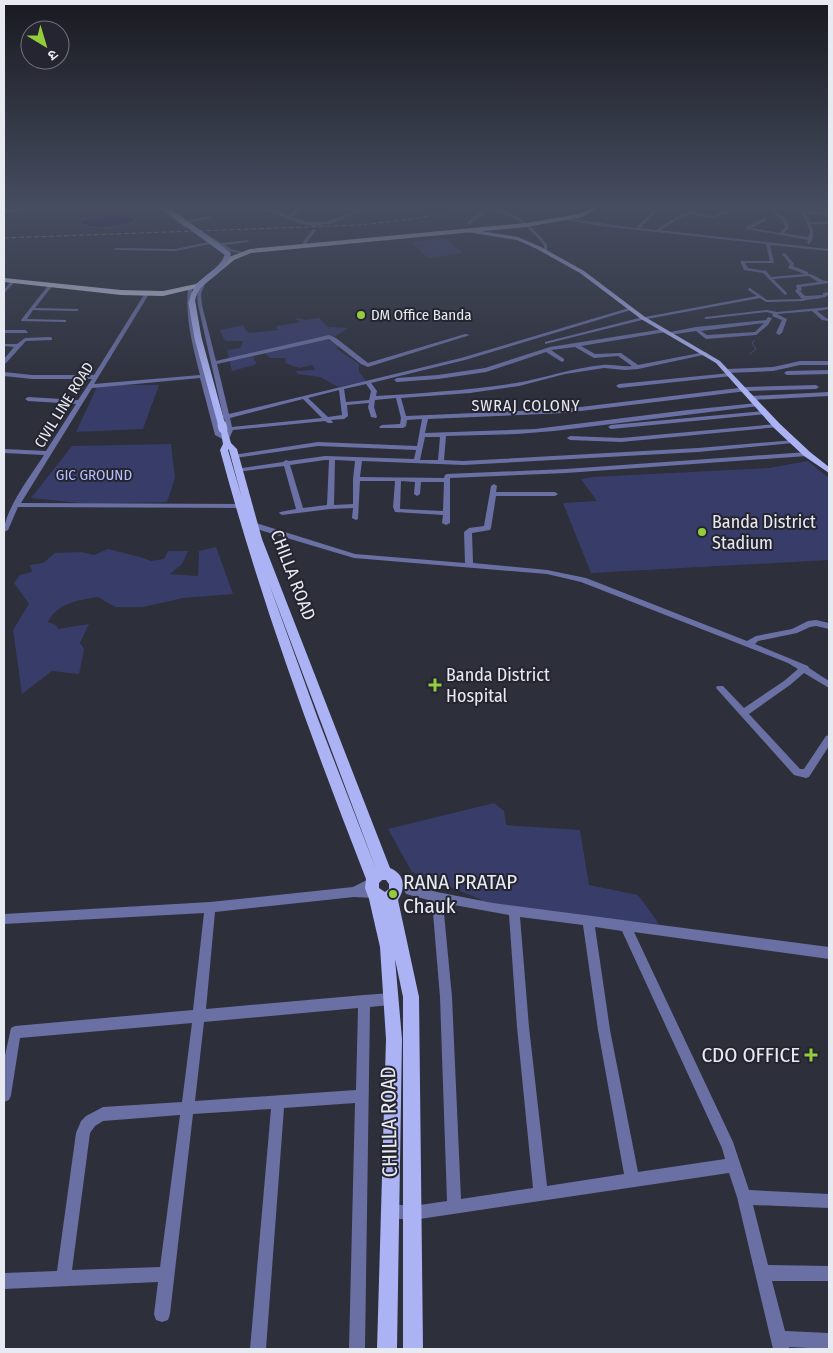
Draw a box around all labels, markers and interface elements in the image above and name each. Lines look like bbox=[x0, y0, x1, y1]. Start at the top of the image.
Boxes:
north arrow bbox=[20, 20, 70, 70]
text: उ bbox=[44, 46, 61, 65]
place label: DM Office Banda bbox=[371, 306, 472, 324]
marker: DM Office Banda bbox=[355, 309, 367, 321]
street label: CIVIL LINE ROAD bbox=[31, 359, 97, 451]
district label: SWRAJ COLONY bbox=[472, 396, 580, 415]
park label: GIC GROUND bbox=[56, 466, 132, 484]
place label: Banda District Stadium bbox=[712, 511, 816, 554]
marker: Banda District Stadium bbox=[696, 526, 708, 538]
street label: CHILLA ROAD bbox=[266, 527, 320, 623]
place label: Banda District Hospital bbox=[446, 664, 550, 707]
marker: Banda District Hospital bbox=[428, 678, 442, 692]
place label: RANA PRATAP Chauk bbox=[403, 869, 517, 919]
marker: RANA PRATAP Chauk bbox=[387, 888, 399, 900]
place label: CDO OFFICE bbox=[701, 1042, 800, 1068]
marker: CDO OFFICE bbox=[804, 1048, 818, 1062]
street label: CHILLA ROAD bbox=[375, 1066, 403, 1178]

